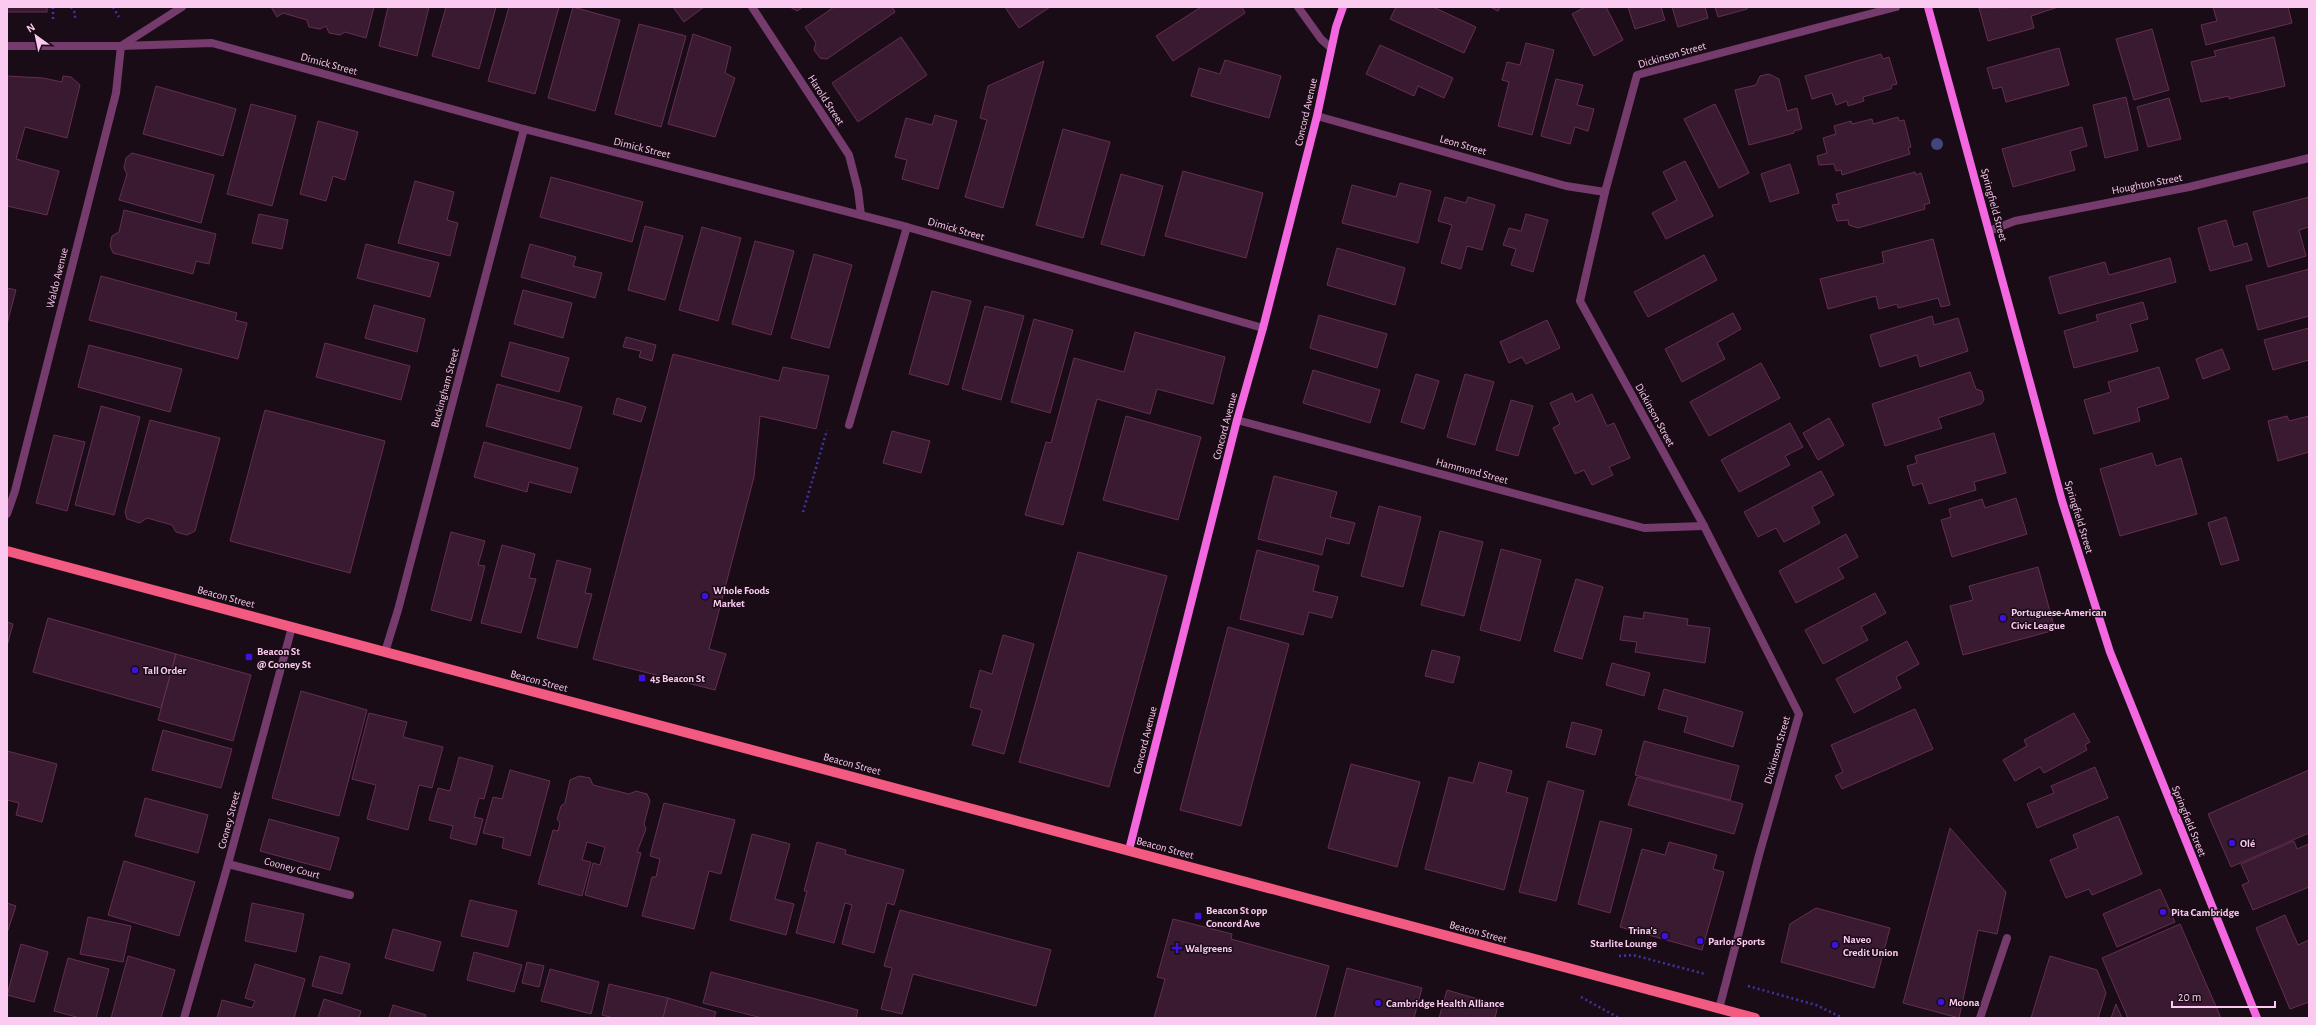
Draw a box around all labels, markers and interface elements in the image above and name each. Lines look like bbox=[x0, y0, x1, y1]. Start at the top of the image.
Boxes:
north arrow bbox=[16, 16, 56, 56]
text: N bbox=[25, 21, 37, 35]
street label: Dickinson Street bbox=[1637, 40, 1708, 70]
street label: Dimick Street bbox=[299, 51, 359, 77]
street label: Harold Street bbox=[806, 73, 846, 127]
street label: Concord Avenue bbox=[1293, 77, 1319, 147]
street label: Leon Street bbox=[1438, 133, 1488, 157]
street label: Dimick Street bbox=[612, 136, 672, 160]
street label: Springfield Street bbox=[1979, 167, 2009, 243]
street label: Houghton Street bbox=[2111, 172, 2184, 196]
street label: Dimick Street bbox=[927, 216, 986, 242]
street label: Waldo Avenue bbox=[44, 247, 70, 309]
street label: Buckingham Street bbox=[429, 347, 461, 429]
street label: Dickinson Street bbox=[1633, 382, 1677, 449]
street label: Concord Avenue bbox=[1211, 391, 1239, 461]
street label: Hammond Street bbox=[1435, 456, 1510, 486]
street label: Springfield Street bbox=[2063, 479, 2095, 555]
street label: Beacon Street bbox=[196, 584, 256, 610]
place label: Whole Foods Market bbox=[713, 585, 770, 609]
marker: Whole Foods Market bbox=[700, 591, 710, 601]
place label: Portuguese-American Civic League bbox=[2011, 607, 2107, 631]
marker: Portuguese-American Civic League bbox=[1998, 613, 2008, 623]
place label: Beacon St @ Cooney St bbox=[257, 646, 311, 670]
marker: Beacon St @ Cooney St bbox=[244, 652, 254, 662]
marker: Tall Order bbox=[130, 665, 140, 675]
place label: Tall Order bbox=[143, 665, 186, 676]
street label: Beacon Street bbox=[509, 668, 569, 694]
marker: 45 Beacon St bbox=[637, 673, 647, 683]
place label: 45 Beacon St bbox=[650, 673, 705, 684]
street label: Concord Avenue bbox=[1131, 705, 1159, 775]
street label: Dickinson Street bbox=[1762, 714, 1792, 785]
street label: Beacon Street bbox=[822, 751, 882, 777]
street label: Springfield Street bbox=[2170, 784, 2208, 858]
street label: Cooney Street bbox=[216, 789, 242, 850]
street label: Beacon Street bbox=[1135, 835, 1195, 861]
marker: Olé bbox=[2227, 838, 2237, 848]
place label: Olé bbox=[2240, 838, 2255, 849]
street label: Cooney Court bbox=[263, 855, 321, 881]
place label: Beacon St opp Concord Ave bbox=[1206, 905, 1268, 929]
marker: Pita Cambridge bbox=[2158, 907, 2168, 917]
place label: Pita Cambridge bbox=[2171, 907, 2239, 918]
marker: Beacon St opp Concord Ave bbox=[1193, 911, 1203, 921]
street label: Beacon Street bbox=[1448, 919, 1508, 945]
place label: Trina's Starlite Lounge bbox=[1590, 925, 1657, 949]
marker: Trina's Starlite Lounge bbox=[1660, 931, 1670, 941]
place label: Naveo Credit Union bbox=[1843, 934, 1898, 958]
marker: Parlor Sports bbox=[1695, 936, 1705, 946]
place label: Parlor Sports bbox=[1708, 936, 1765, 947]
marker: Naveo Credit Union bbox=[1830, 940, 1840, 950]
marker: Walgreens bbox=[1172, 943, 1182, 953]
place label: Walgreens bbox=[1185, 943, 1232, 954]
scale bar bbox=[2172, 983, 2275, 1009]
text: 20 m bbox=[2178, 991, 2201, 1003]
marker: Moona bbox=[1936, 997, 1946, 1007]
place label: Moona bbox=[1949, 997, 1980, 1008]
marker: Cambridge Health Alliance bbox=[1373, 998, 1383, 1008]
place label: Cambridge Health Alliance bbox=[1386, 998, 1504, 1009]

